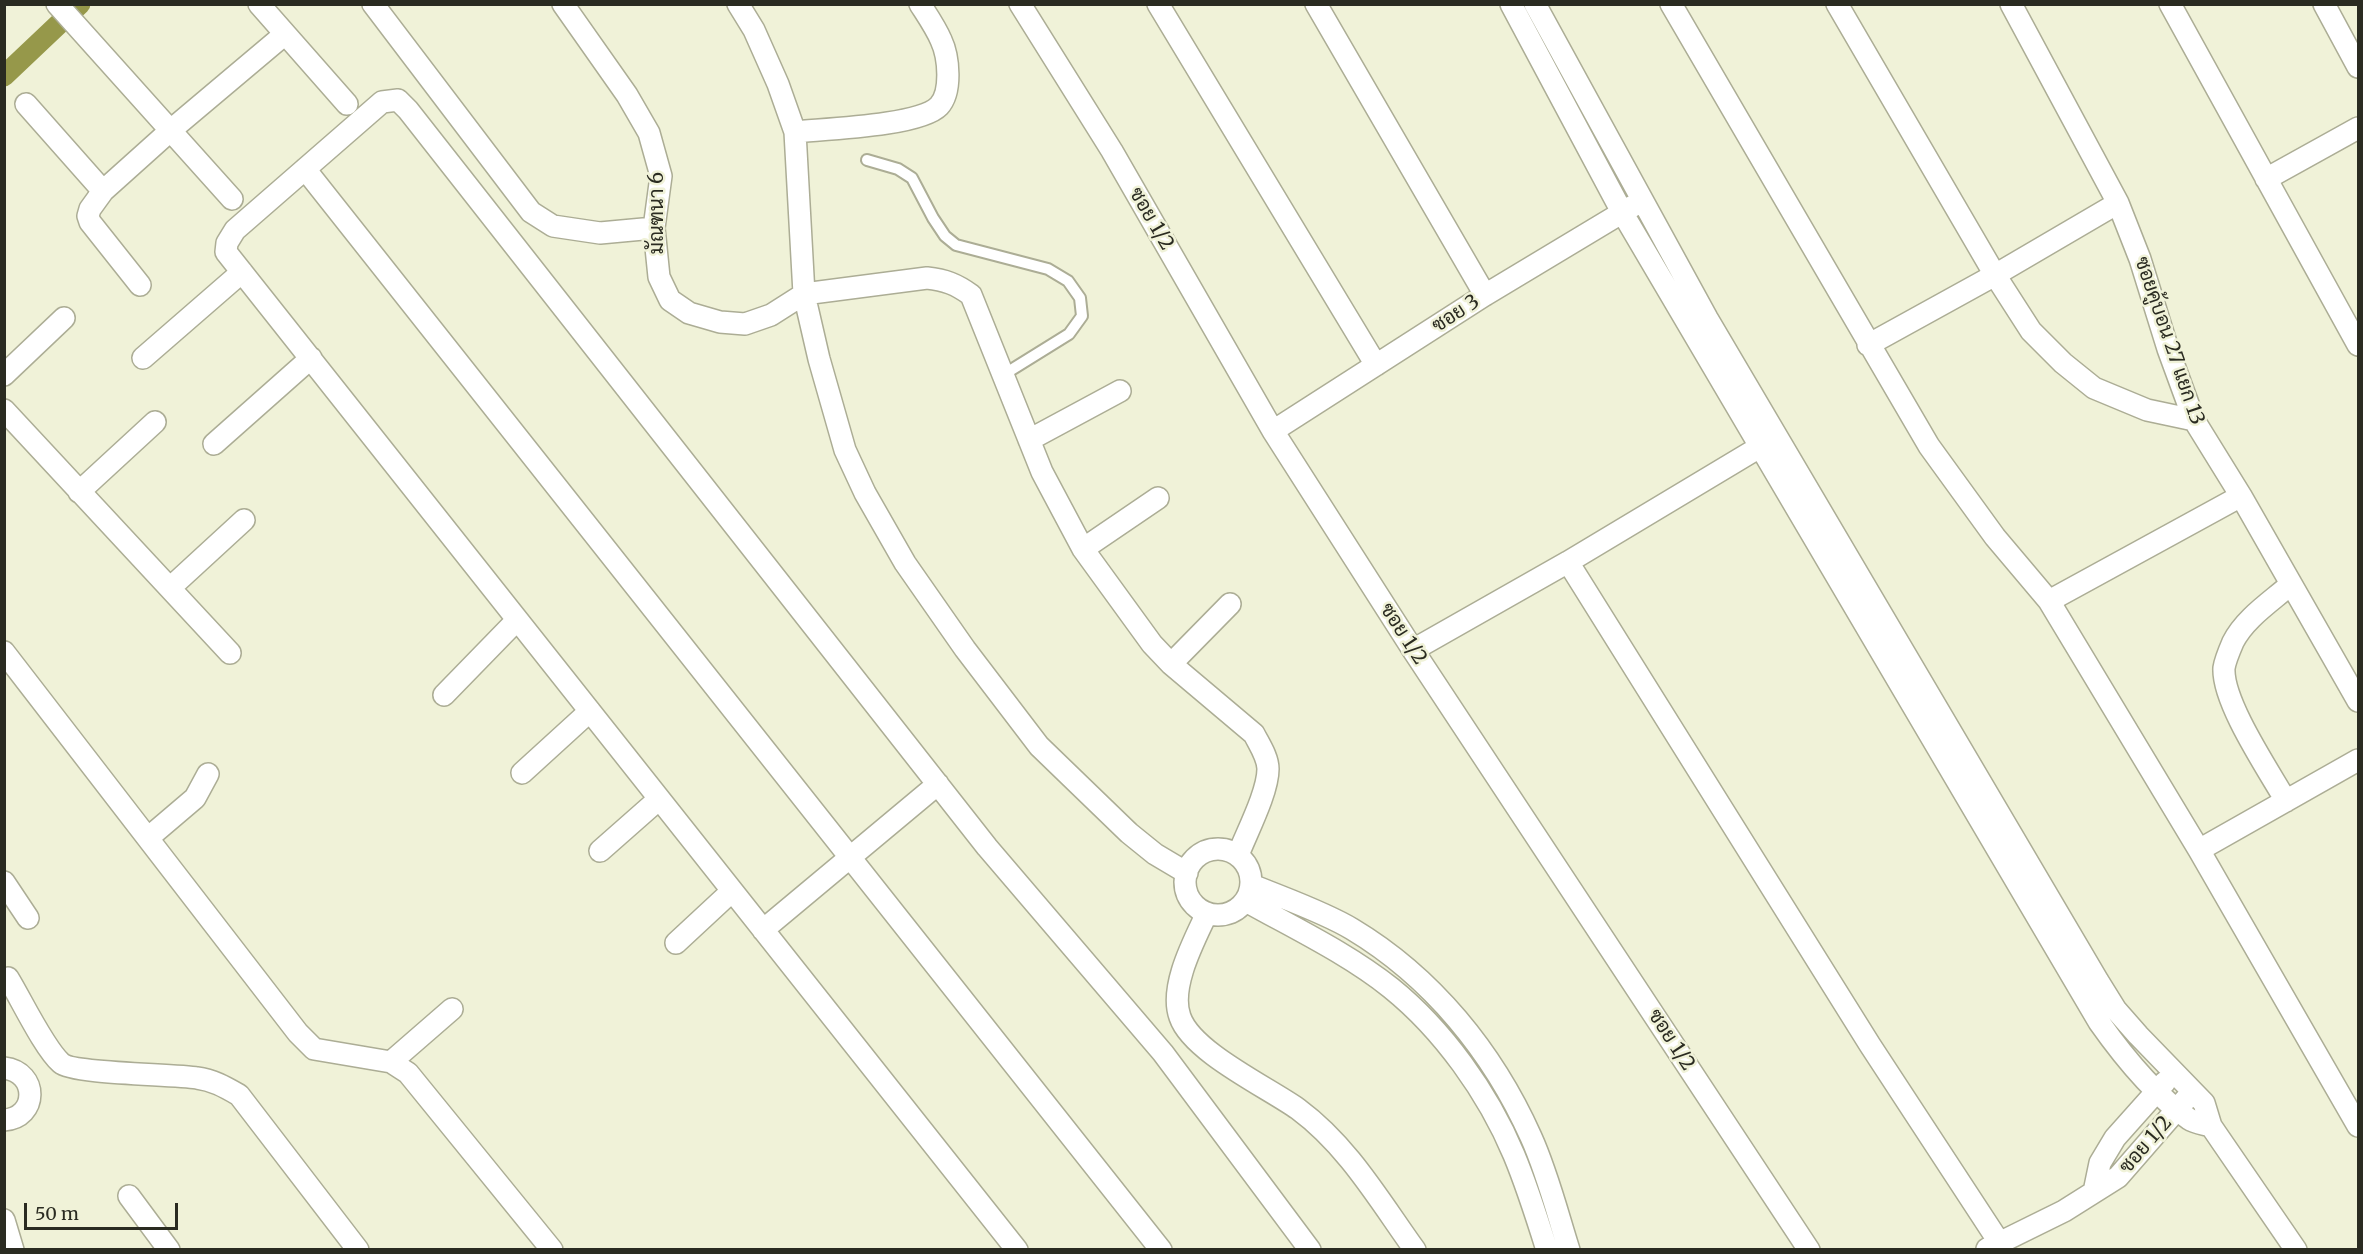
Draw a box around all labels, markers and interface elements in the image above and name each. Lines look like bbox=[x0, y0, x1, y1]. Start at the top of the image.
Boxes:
street label: มัณฑนา 6 bbox=[645, 172, 669, 254]
street label: ซอย 1/2 bbox=[1124, 183, 1178, 255]
street label: ซอยคู้บอน 27 แยก 13 bbox=[2129, 254, 2209, 428]
street label: ซอย 3 bbox=[1428, 290, 1484, 338]
street label: ซอย 1/2 bbox=[1374, 599, 1432, 669]
street label: ซอย 1/2 bbox=[1642, 1005, 1700, 1075]
street label: ซอย 1/2 bbox=[2115, 1111, 2177, 1179]
scale bar bbox=[27, 1191, 182, 1229]
text: 50 m bbox=[35, 1202, 79, 1225]

